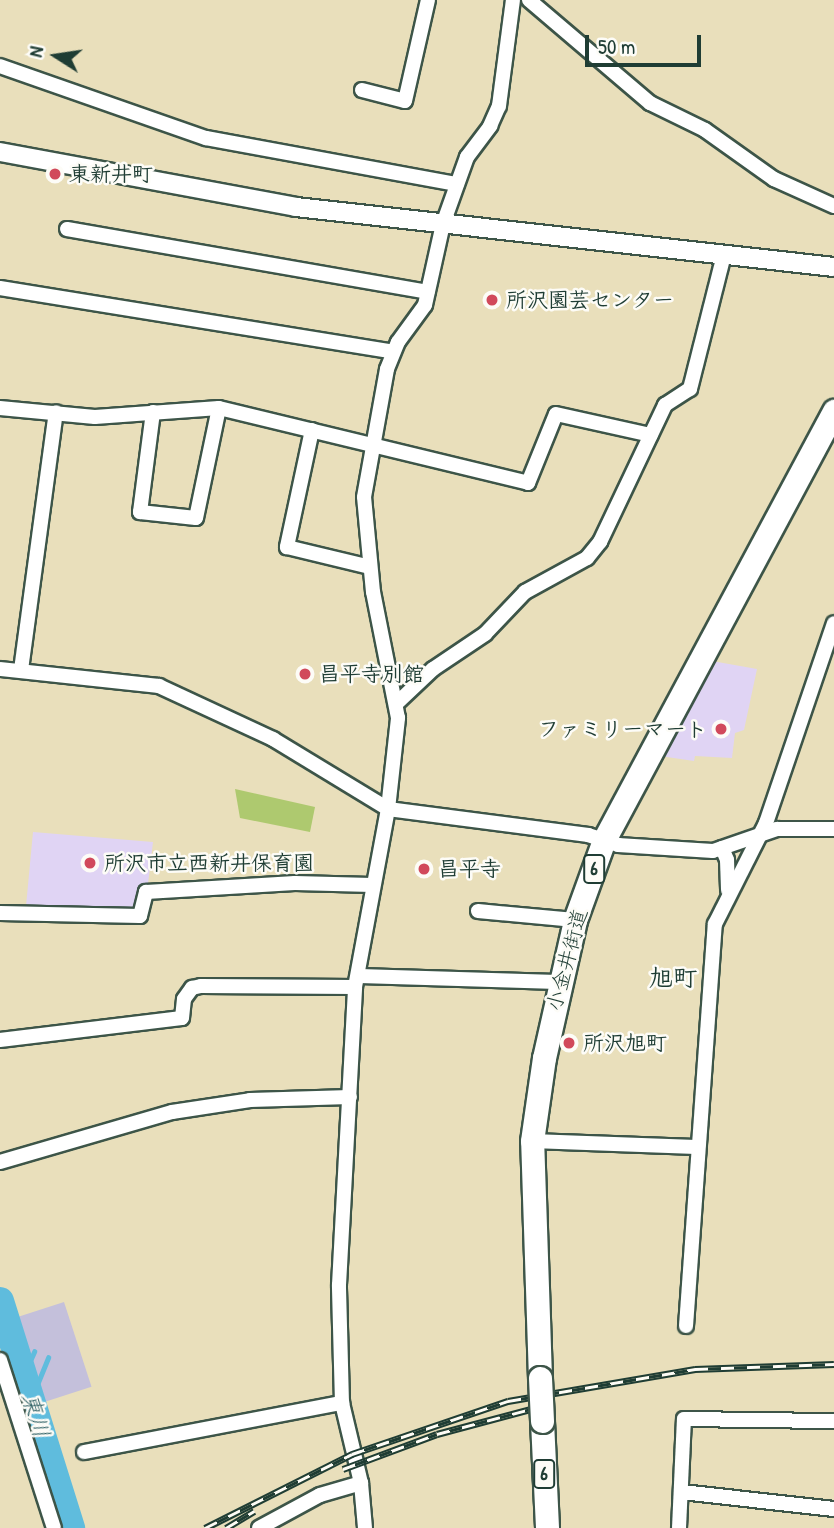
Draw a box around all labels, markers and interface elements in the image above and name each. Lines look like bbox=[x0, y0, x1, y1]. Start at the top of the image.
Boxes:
north arrow bbox=[21, 21, 91, 91]
scale bar bbox=[589, 21, 704, 65]
text: 50 m bbox=[598, 32, 635, 61]
text: N bbox=[22, 44, 49, 59]
place label: 東新井町 bbox=[69, 161, 153, 187]
marker: 東新井町 bbox=[47, 166, 63, 182]
place label: 所沢園芸センター bbox=[506, 287, 674, 313]
marker: 所沢園芸センター bbox=[484, 292, 500, 308]
place label: 昌平寺別館 bbox=[319, 661, 424, 687]
marker: 昌平寺別館 bbox=[297, 666, 313, 682]
place label: ファミリーマート bbox=[539, 716, 707, 742]
marker: ファミリーマート bbox=[713, 721, 729, 737]
place label: 所沢市立西新井保育園 bbox=[104, 850, 314, 876]
road number: 6 bbox=[582, 854, 606, 884]
marker: 所沢市立西新井保育園 bbox=[82, 855, 98, 871]
place label: 昌平寺 bbox=[438, 856, 501, 882]
marker: 昌平寺 bbox=[416, 861, 432, 877]
street label: 小金井街道 bbox=[541, 906, 593, 1014]
district label: 旭町 bbox=[649, 964, 697, 992]
place label: 所沢旭町 bbox=[583, 1030, 667, 1056]
marker: 所沢旭町 bbox=[561, 1035, 577, 1051]
water label: 東川 bbox=[16, 1389, 56, 1441]
road number: 6 bbox=[532, 1458, 556, 1490]

